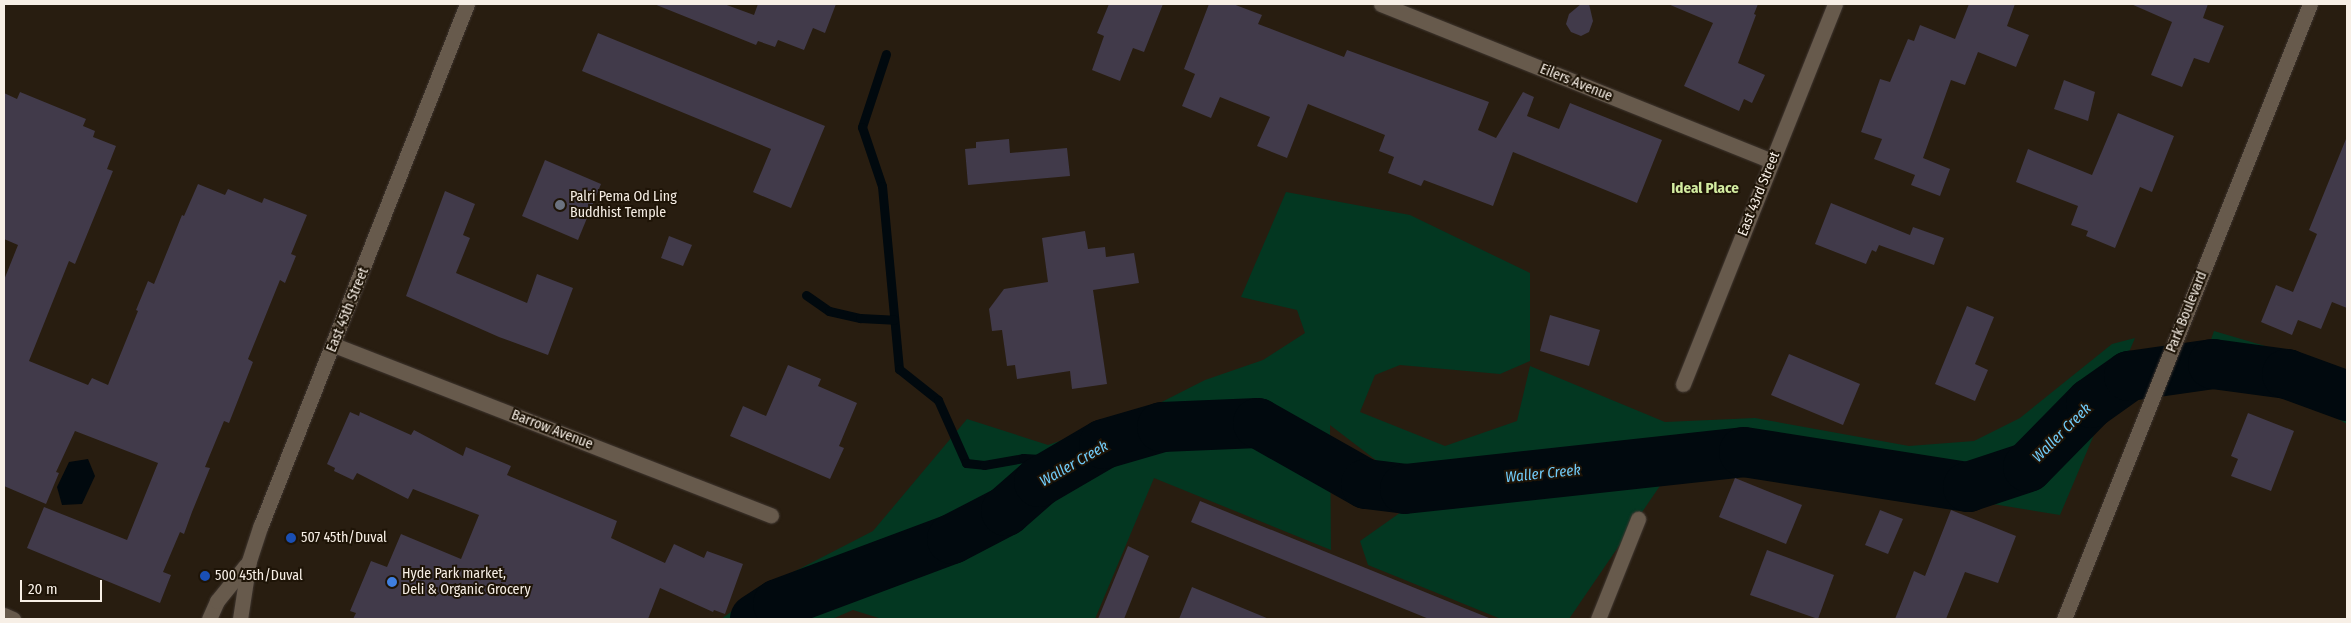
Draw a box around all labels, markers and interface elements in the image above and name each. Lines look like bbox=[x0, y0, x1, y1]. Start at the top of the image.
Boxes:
street label: Eilers Avenue bbox=[1537, 61, 1615, 105]
street label: East 43rd Street bbox=[1734, 149, 1784, 239]
district label: Ideal Place bbox=[1671, 180, 1739, 198]
place label: Palri Pema Od Ling Buddhist Temple bbox=[570, 189, 677, 222]
marker: Palri Pema Od Ling Buddhist Temple bbox=[554, 199, 566, 211]
street label: East 45th Street bbox=[323, 265, 373, 355]
street label: Park Boulevard bbox=[2163, 269, 2211, 355]
water label: Waller Creek bbox=[2029, 400, 2095, 466]
street label: Barrow Avenue bbox=[509, 407, 595, 453]
water label: Waller Creek bbox=[1037, 437, 1111, 491]
water label: Waller Creek bbox=[1504, 461, 1582, 487]
place label: 507 45th/Duval bbox=[301, 530, 387, 546]
marker: 507 45th/Duval bbox=[285, 532, 297, 544]
place label: Hyde Park market, Deli & Organic Grocery bbox=[402, 566, 531, 598]
place label: 500 45th/Duval bbox=[215, 568, 303, 584]
scale bar bbox=[22, 570, 105, 602]
marker: 500 45th/Duval bbox=[199, 570, 211, 582]
marker: Hyde Park market, Deli & Organic Grocery bbox=[386, 576, 398, 588]
text: 20 m bbox=[28, 580, 58, 598]

